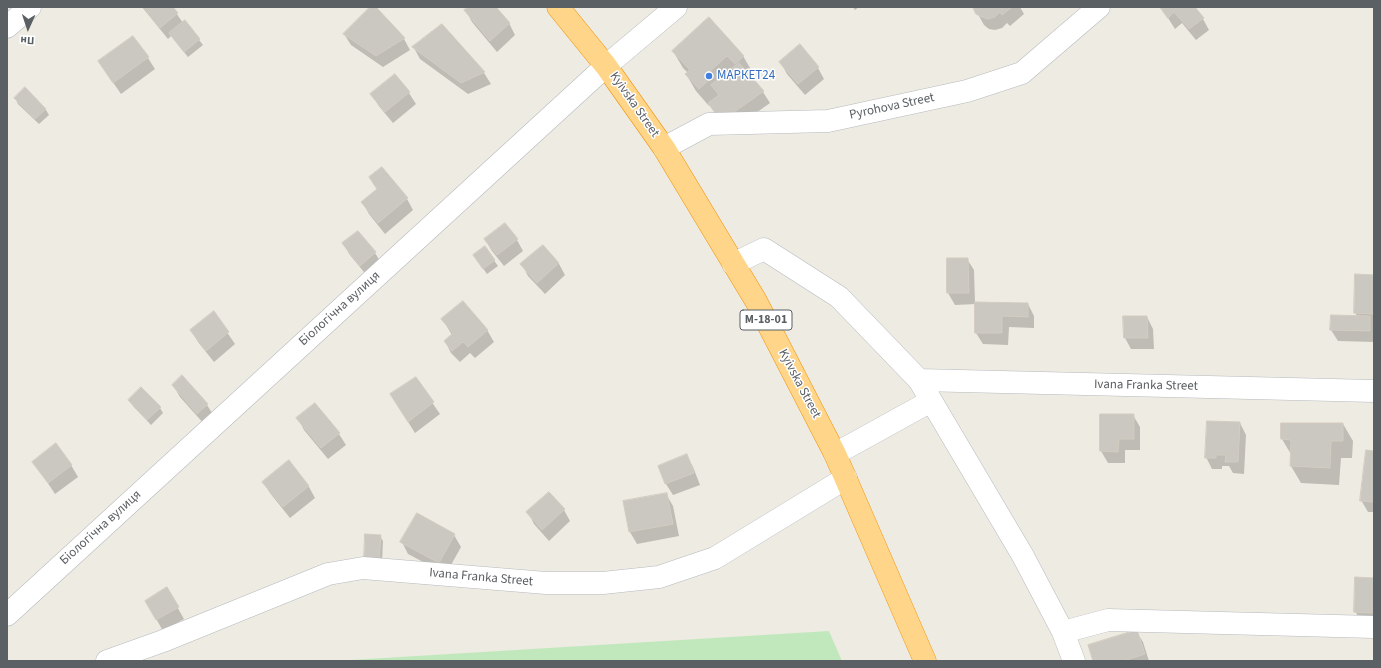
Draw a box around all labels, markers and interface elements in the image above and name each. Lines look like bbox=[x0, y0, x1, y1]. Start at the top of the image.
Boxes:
north arrow bbox=[8, 8, 48, 48]
text: Пн bbox=[20, 33, 35, 48]
place label: МАРКЕТ24 bbox=[717, 68, 775, 84]
street label: Kyivska Street bbox=[606, 69, 662, 141]
marker: МАРКЕТ24 bbox=[704, 71, 714, 81]
street label: Pyrohova Street bbox=[848, 90, 936, 124]
street label: Біологічна вулиця bbox=[296, 268, 384, 350]
road number: М-18-01 bbox=[740, 310, 792, 330]
street label: Kyivska Street bbox=[774, 347, 824, 421]
street label: Ivana Franka Street bbox=[1094, 377, 1198, 395]
street label: Біологічна вулиця bbox=[57, 487, 145, 569]
street label: Ivana Franka Street bbox=[428, 566, 534, 590]

